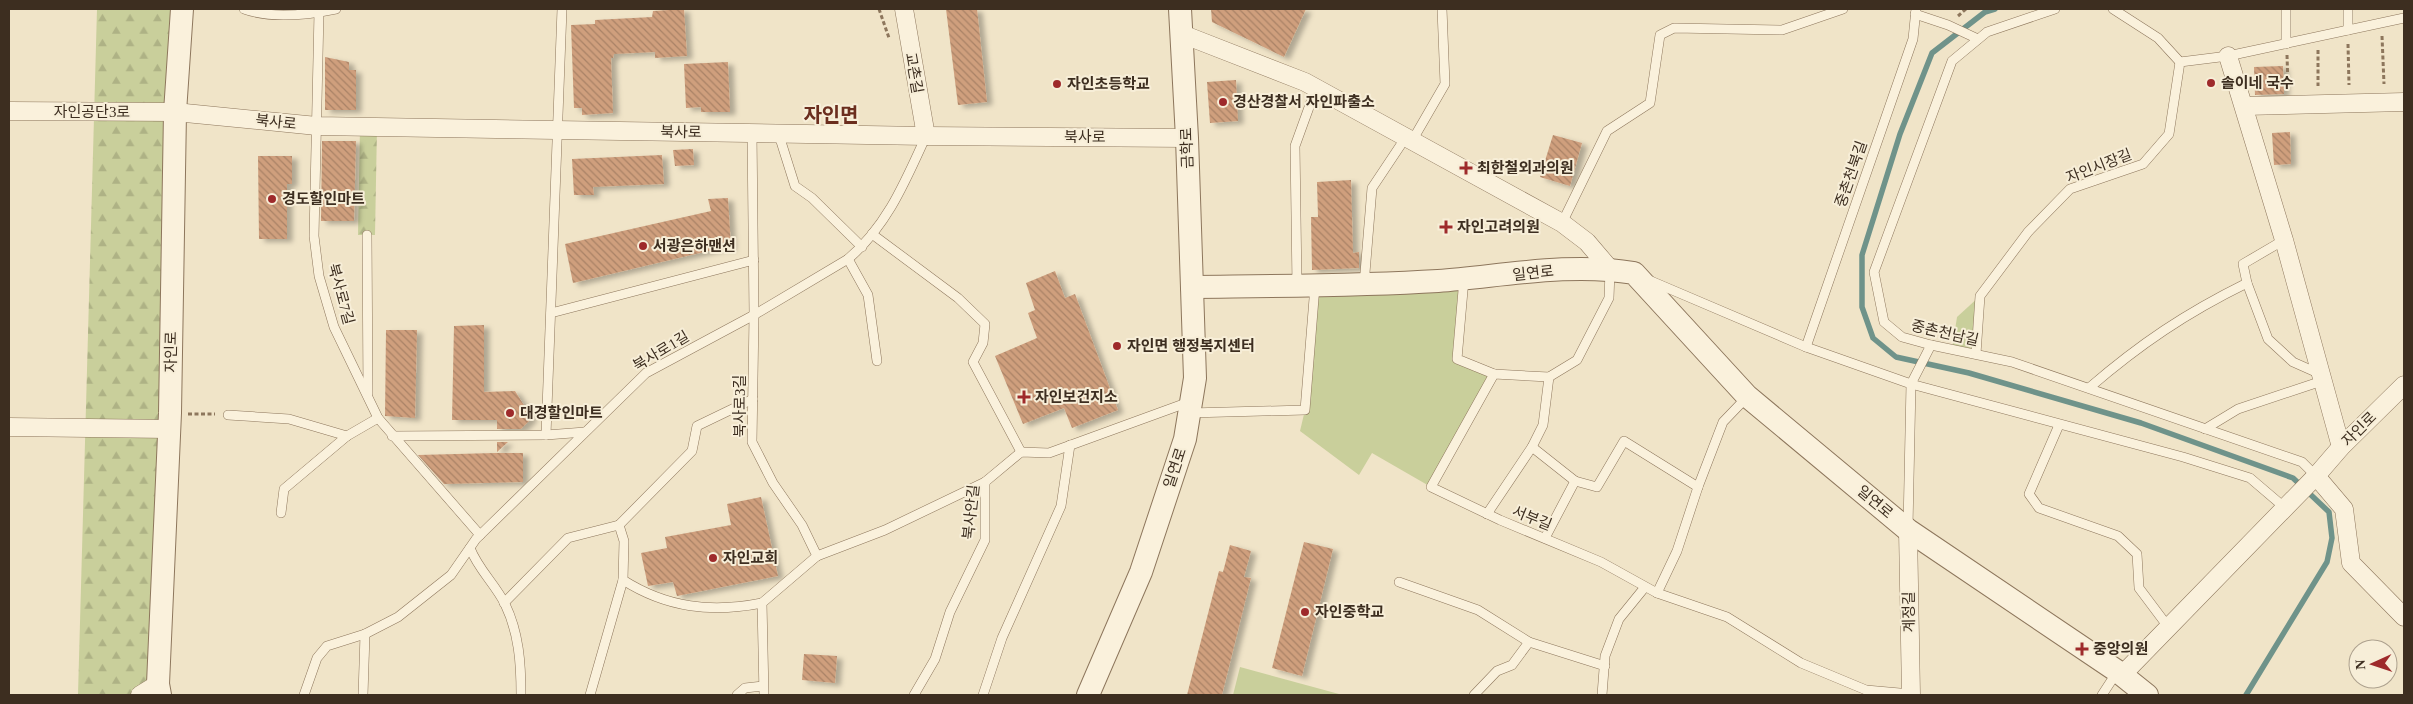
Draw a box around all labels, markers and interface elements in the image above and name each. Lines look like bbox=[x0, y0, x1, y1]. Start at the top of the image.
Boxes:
street label: 교촌길 bbox=[903, 51, 925, 95]
place label: 자인초등학교 bbox=[1067, 75, 1150, 92]
place label: 솔이네 국수 bbox=[2221, 75, 2294, 91]
marker: 솔이네 국수 bbox=[2205, 77, 2217, 89]
marker: 자인초등학교 bbox=[1051, 78, 1063, 90]
place label: 경산경찰서 자인파출소 bbox=[1233, 94, 1375, 110]
marker: 경산경찰서 자인파출소 bbox=[1217, 96, 1229, 108]
street label: 자인공단3로 bbox=[54, 104, 130, 120]
district label: 자인면 bbox=[803, 104, 859, 126]
street label: 북사로 bbox=[255, 112, 297, 132]
street label: 북사로 bbox=[660, 124, 702, 140]
street label: 금학로 bbox=[1177, 127, 1196, 169]
street label: 북사로 bbox=[1064, 129, 1106, 145]
street label: 중촌천북길 bbox=[1831, 138, 1870, 209]
street label: 자인시장길 bbox=[2064, 146, 2134, 186]
place label: 최한철외과의원 bbox=[1477, 160, 1574, 176]
marker: 최한철외과의원 bbox=[1459, 161, 1473, 175]
place label: 경도할인마트 bbox=[282, 190, 365, 207]
marker: 경도할인마트 bbox=[266, 193, 278, 205]
place label: 자인고려의원 bbox=[1457, 219, 1540, 235]
marker: 자인고려의원 bbox=[1439, 220, 1453, 234]
place label: 서광은하맨션 bbox=[653, 238, 736, 254]
marker: 서광은하맨션 bbox=[637, 240, 649, 252]
street label: 북사로7길 bbox=[325, 262, 357, 326]
street label: 일연로 bbox=[1512, 263, 1554, 283]
street label: 중촌천남길 bbox=[1910, 316, 1981, 349]
street label: 북사로1길 bbox=[630, 328, 692, 374]
street label: 자인로 bbox=[163, 331, 179, 373]
place label: 자인면 행정복지센터 bbox=[1127, 338, 1255, 354]
marker: 자인면 행정복지센터 bbox=[1111, 340, 1123, 352]
street label: 북사로3길 bbox=[732, 375, 748, 437]
place label: 자인보건지소 bbox=[1035, 389, 1118, 405]
marker: 자인보건지소 bbox=[1017, 390, 1031, 404]
place label: 대경할인마트 bbox=[520, 404, 603, 421]
marker: 대경할인마트 bbox=[504, 407, 516, 419]
street label: 자인로 bbox=[2339, 409, 2379, 449]
street label: 일연로 bbox=[1161, 446, 1189, 490]
street label: 일연로 bbox=[1854, 483, 1896, 521]
street label: 북사안길 bbox=[960, 484, 982, 540]
street label: 서부길 bbox=[1510, 503, 1554, 533]
place label: 자인교회 bbox=[723, 550, 778, 566]
marker: 자인교회 bbox=[707, 552, 719, 564]
street label: 계정길 bbox=[1901, 591, 1917, 633]
place label: 자인중학교 bbox=[1315, 603, 1384, 620]
marker: 자인중학교 bbox=[1299, 606, 1311, 618]
north arrow bbox=[2348, 639, 2398, 689]
place label: 중앙의원 bbox=[2093, 641, 2148, 657]
marker: 중앙의원 bbox=[2075, 642, 2089, 656]
text: N bbox=[2353, 659, 2368, 670]

